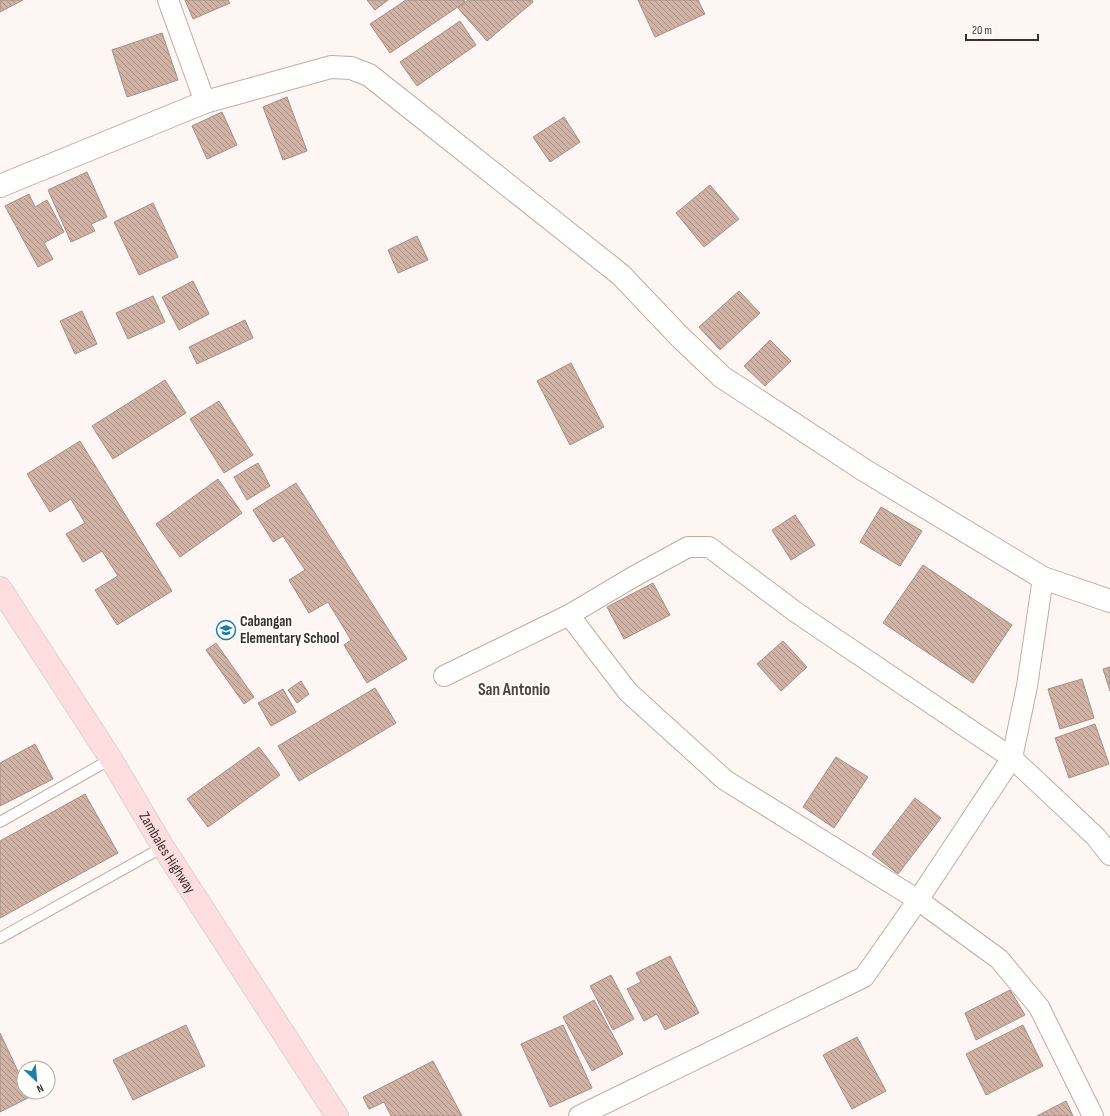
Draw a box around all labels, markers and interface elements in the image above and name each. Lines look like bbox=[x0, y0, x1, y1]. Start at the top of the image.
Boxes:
scale bar bbox=[966, 16, 1038, 42]
text: 20 m bbox=[972, 23, 992, 38]
place label: Cabangan Elementary School bbox=[240, 612, 339, 648]
school or university icon: Cabangan Elementary School bbox=[215, 619, 237, 641]
district label: San Antonio bbox=[478, 680, 550, 700]
street label: Zambales Highway bbox=[134, 809, 200, 897]
north arrow bbox=[16, 1060, 56, 1100]
text: N bbox=[35, 1081, 46, 1096]

